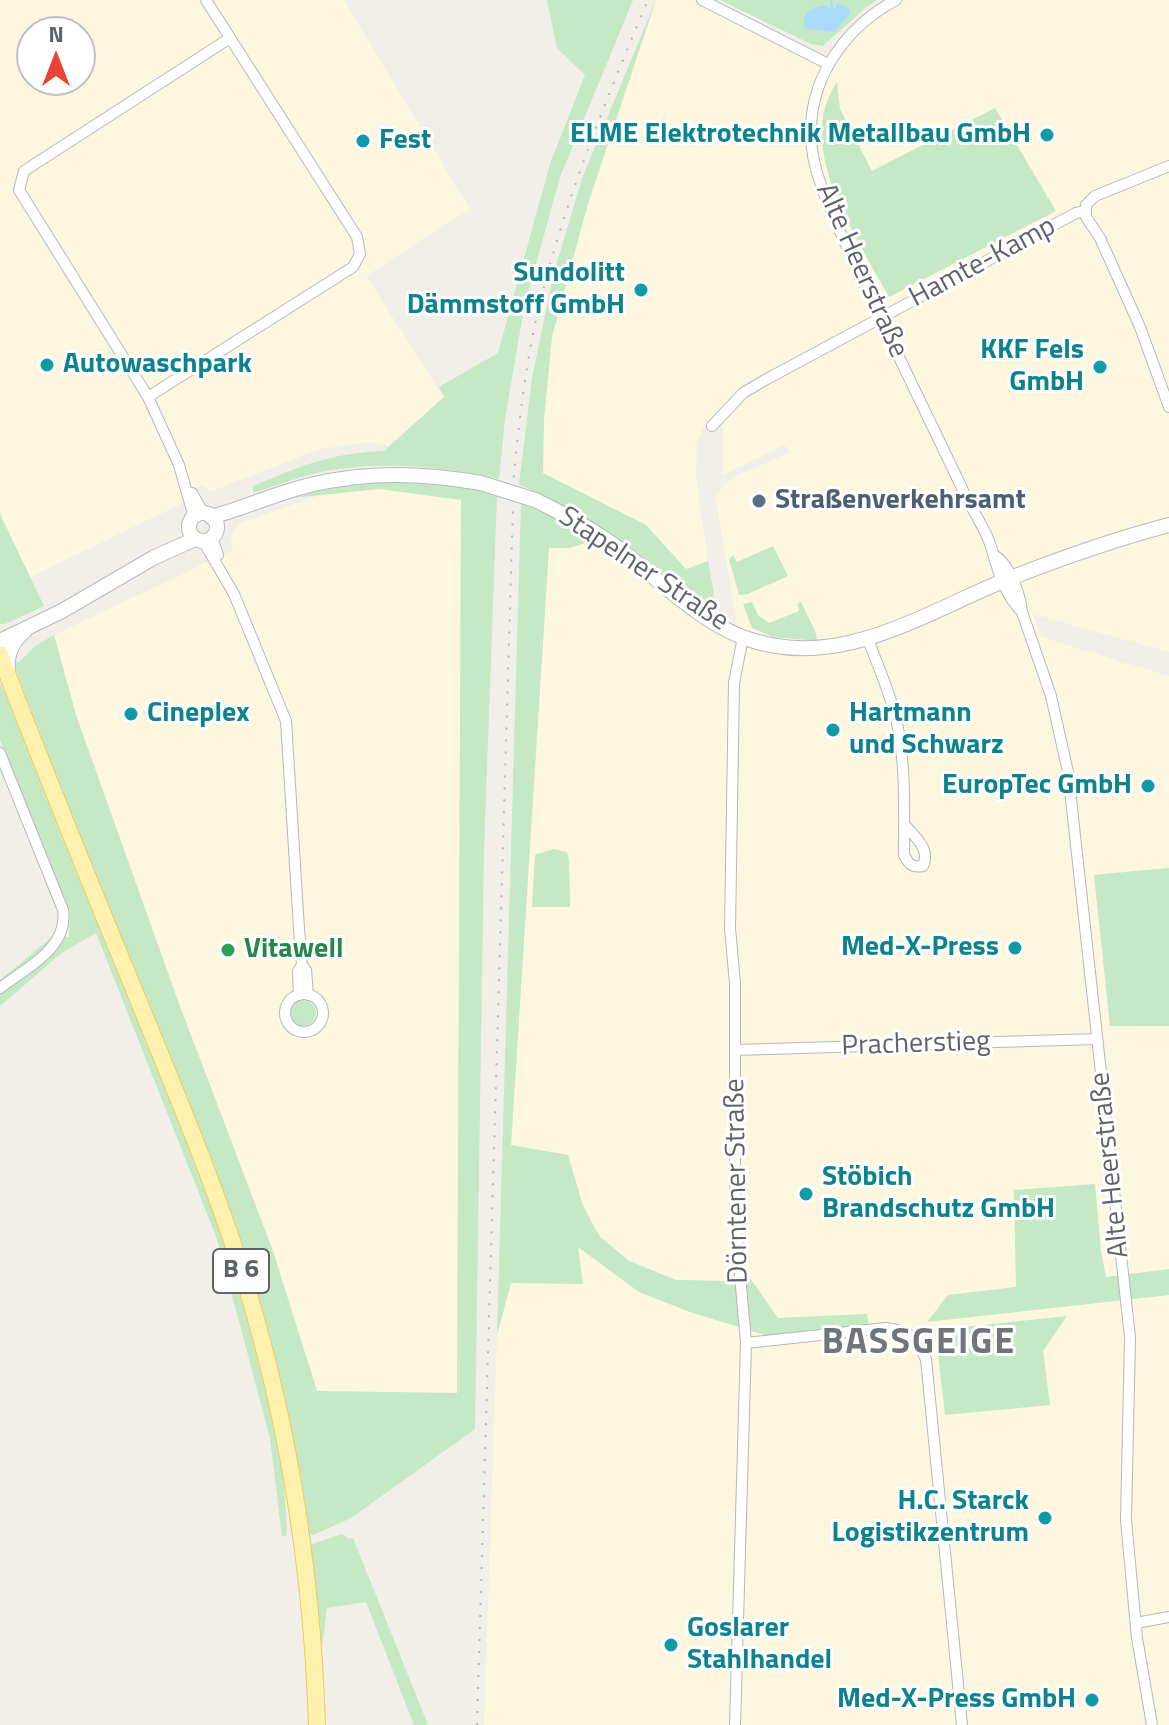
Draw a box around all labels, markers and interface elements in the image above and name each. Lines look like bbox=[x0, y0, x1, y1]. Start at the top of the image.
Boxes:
north arrow bbox=[16, 16, 96, 96]
text: N bbox=[48, 17, 64, 51]
place label: ELME Elektrotechnik Metallbau GmbH bbox=[570, 118, 1031, 152]
place label: Fest bbox=[379, 124, 431, 158]
marker: ELME Elektrotechnik Metallbau GmbH bbox=[1038, 126, 1056, 144]
marker: Fest bbox=[354, 132, 372, 150]
street label: Alte Heerstraße bbox=[808, 179, 914, 363]
street label: Hamte-Kamp bbox=[904, 210, 1062, 316]
place label: Sundolitt Dämmstoff GmbH bbox=[407, 257, 625, 323]
marker: Sundolitt Dämmstoff GmbH bbox=[632, 281, 650, 299]
place label: KKF Fels GmbH bbox=[980, 334, 1084, 400]
place label: Autowaschpark bbox=[63, 348, 252, 382]
marker: Autowaschpark bbox=[38, 356, 56, 374]
marker: KKF Fels GmbH bbox=[1091, 358, 1109, 376]
place label: Straßenverkehrsamt bbox=[775, 484, 1026, 518]
marker: Straßenverkehrsamt bbox=[750, 492, 768, 510]
street label: Stapelner Straße bbox=[552, 501, 734, 639]
place label: Cineplex bbox=[147, 697, 250, 731]
place label: Hartmann und Schwarz bbox=[849, 697, 1004, 763]
marker: Cineplex bbox=[122, 705, 140, 723]
marker: Hartmann und Schwarz bbox=[824, 721, 842, 739]
place label: EuropTec GmbH bbox=[942, 769, 1132, 803]
marker: EuropTec GmbH bbox=[1139, 777, 1157, 795]
place label: Med-X-Press bbox=[841, 931, 999, 965]
place label: Vitawell bbox=[244, 933, 344, 967]
marker: Med-X-Press bbox=[1006, 939, 1024, 957]
marker: Vitawell bbox=[219, 941, 237, 959]
street label: Pracherstieg bbox=[841, 1026, 991, 1064]
street label: Alte Heerstraße bbox=[1085, 1070, 1137, 1260]
street label: Dörntener Straße bbox=[719, 1078, 757, 1284]
place label: Stöbich Brandschutz GmbH bbox=[822, 1161, 1055, 1227]
marker: Stöbich Brandschutz GmbH bbox=[797, 1185, 815, 1203]
road number: B 6 bbox=[213, 1249, 269, 1293]
district label: BASSGEIGE bbox=[822, 1322, 1016, 1366]
place label: H.C. Starck Logistikzentrum bbox=[832, 1485, 1029, 1551]
marker: H.C. Starck Logistikzentrum bbox=[1036, 1509, 1054, 1527]
place label: Goslarer Stahlhandel bbox=[687, 1612, 832, 1678]
marker: Goslarer Stahlhandel bbox=[662, 1636, 680, 1654]
place label: Med-X-Press GmbH bbox=[837, 1683, 1076, 1717]
marker: Med-X-Press GmbH bbox=[1083, 1691, 1101, 1709]

